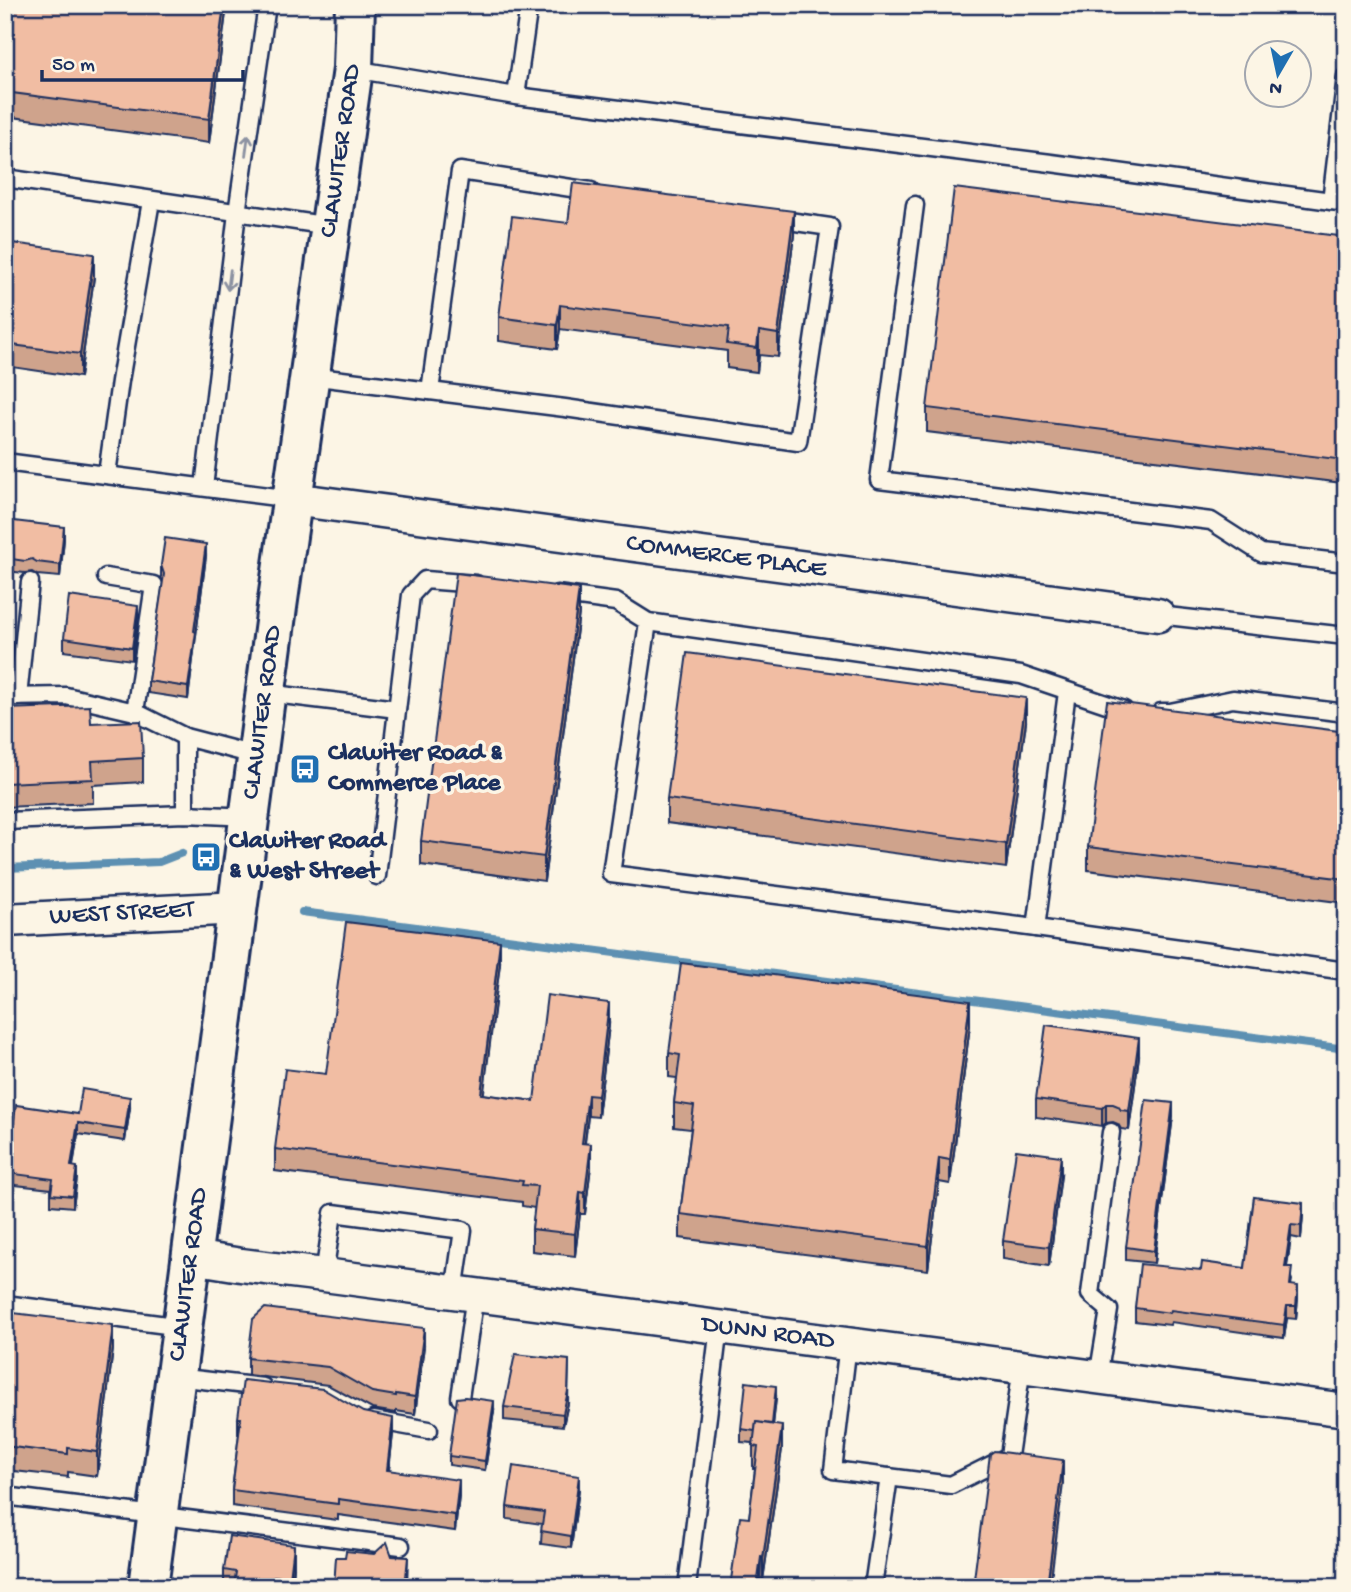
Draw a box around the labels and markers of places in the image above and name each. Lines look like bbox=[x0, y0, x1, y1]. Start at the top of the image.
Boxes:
place label: Clawiter Road & Commerce Place bbox=[328, 739, 503, 800]
bus stop icon: Clawiter Road & Commerce Place bbox=[288, 752, 322, 786]
place label: Clawiter Road & West Street bbox=[229, 827, 388, 888]
bus stop icon: Clawiter Road & West Street bbox=[189, 840, 223, 874]

